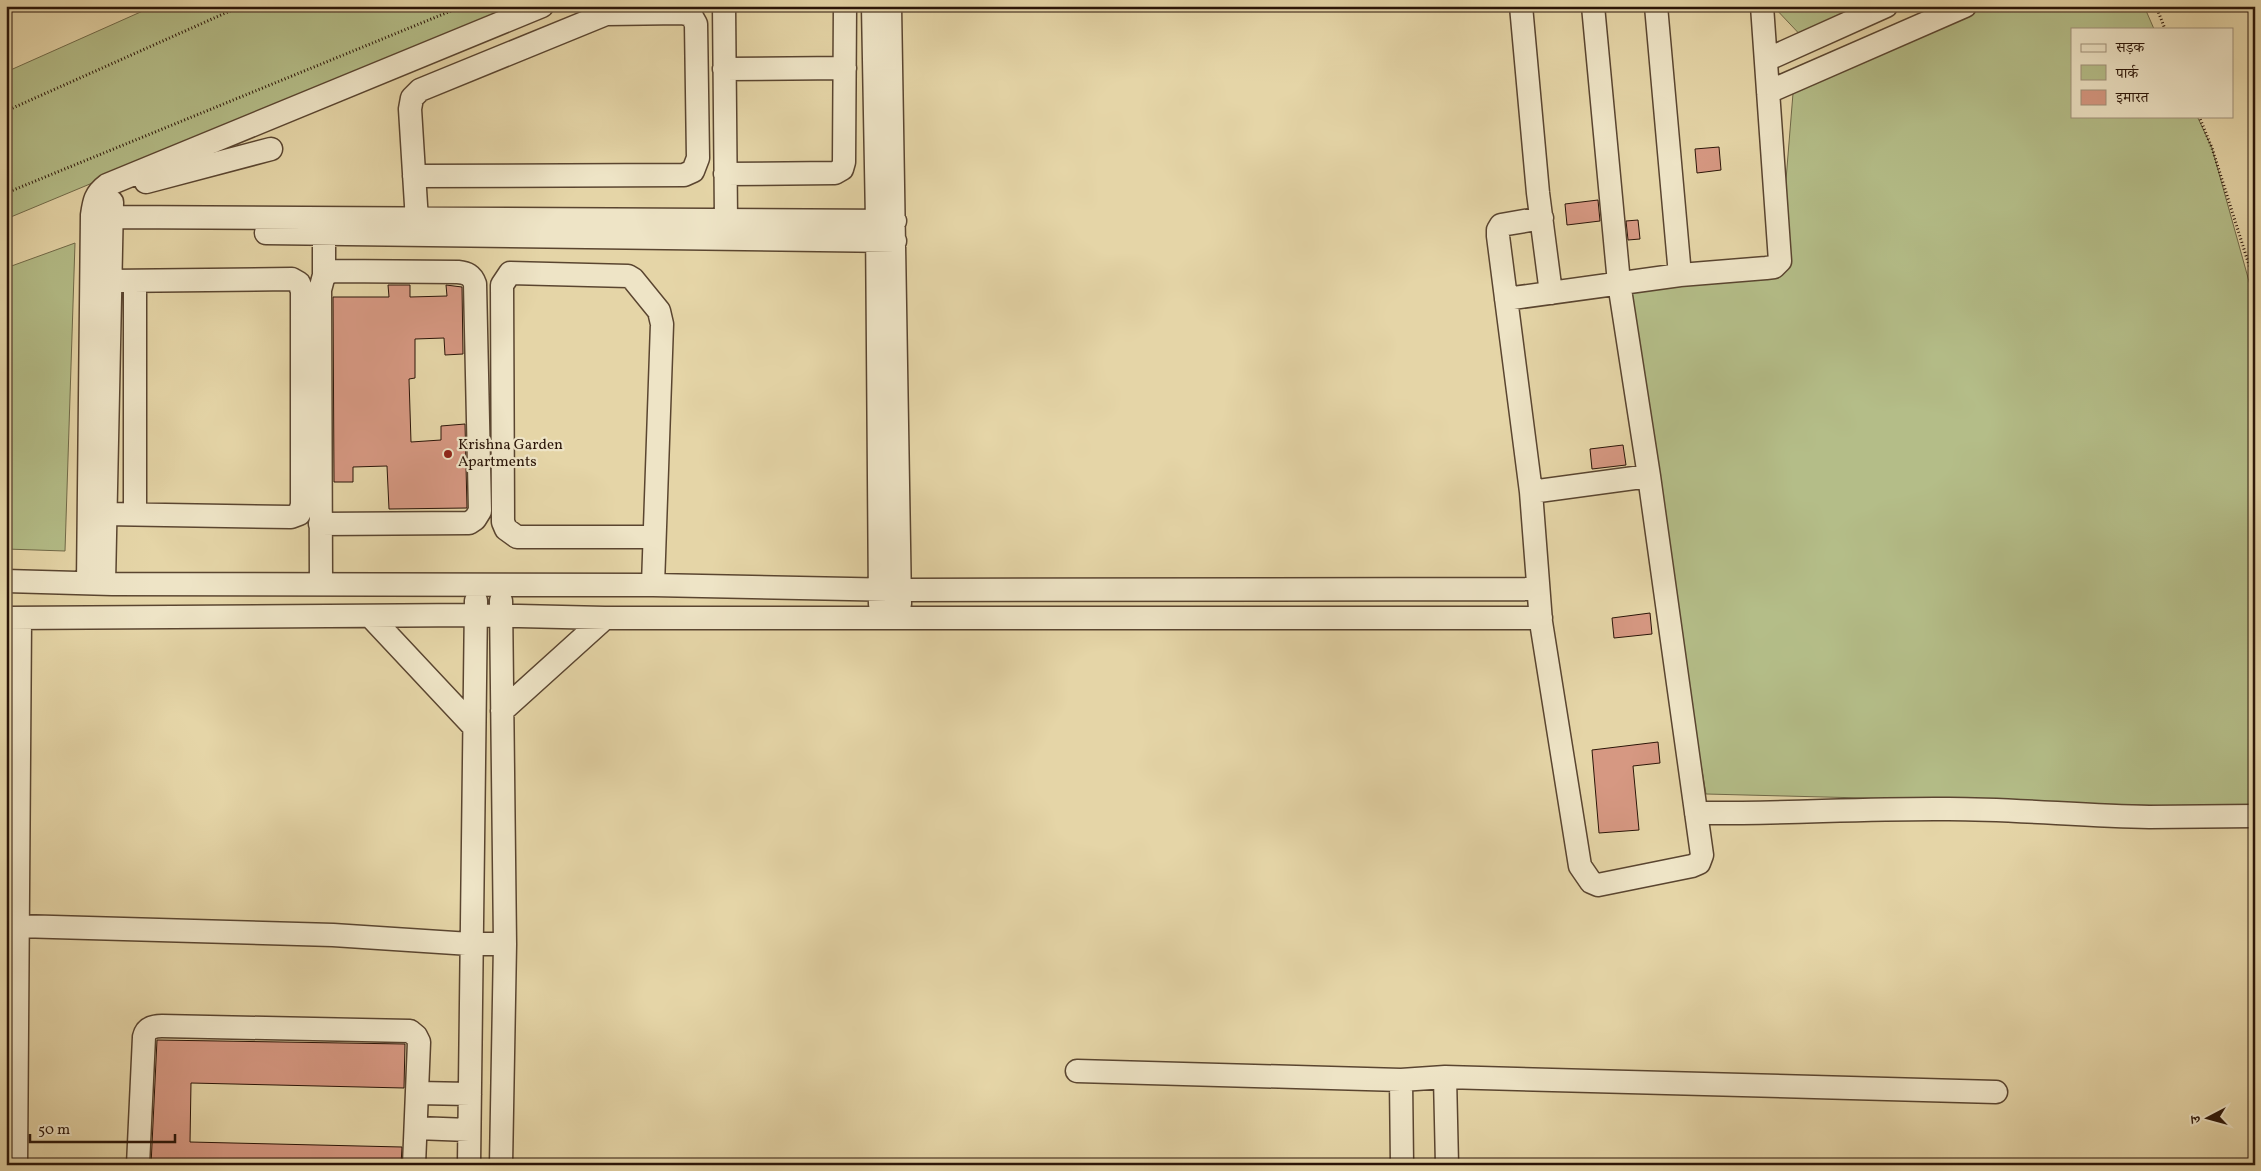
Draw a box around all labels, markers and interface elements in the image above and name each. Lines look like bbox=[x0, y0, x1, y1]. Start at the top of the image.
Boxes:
legend bbox=[2071, 28, 2234, 118]
text: सड़क bbox=[2115, 38, 2145, 59]
text: पार्क bbox=[2115, 64, 2139, 85]
text: इमारत bbox=[2115, 88, 2150, 109]
place label: Krishna Garden Apartments bbox=[458, 435, 563, 473]
marker: Krishna Garden Apartments bbox=[442, 448, 454, 460]
north arrow bbox=[2184, 1094, 2234, 1144]
scale bar bbox=[30, 1111, 175, 1143]
text: उ bbox=[2187, 1114, 2206, 1125]
text: 50 m bbox=[38, 1120, 70, 1141]

